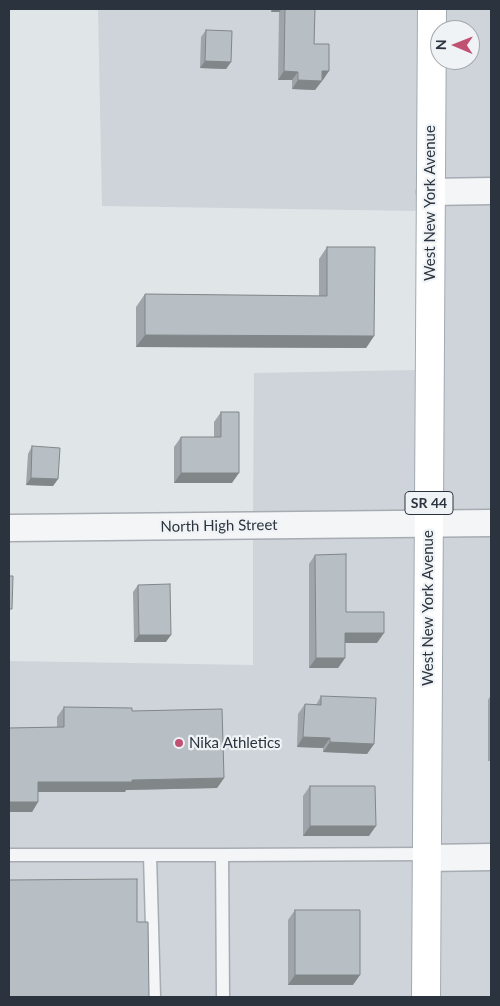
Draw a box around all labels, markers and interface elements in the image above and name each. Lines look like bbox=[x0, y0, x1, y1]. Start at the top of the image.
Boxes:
north arrow bbox=[430, 20, 480, 70]
text: N bbox=[432, 39, 449, 50]
street label: West New York Avenue bbox=[421, 125, 439, 281]
road number: SR 44 bbox=[405, 492, 453, 514]
street label: North High Street bbox=[160, 516, 278, 536]
street label: West New York Avenue bbox=[419, 530, 437, 686]
place label: Nika Athletics bbox=[189, 734, 281, 752]
marker: Nika Athletics bbox=[173, 737, 185, 749]

